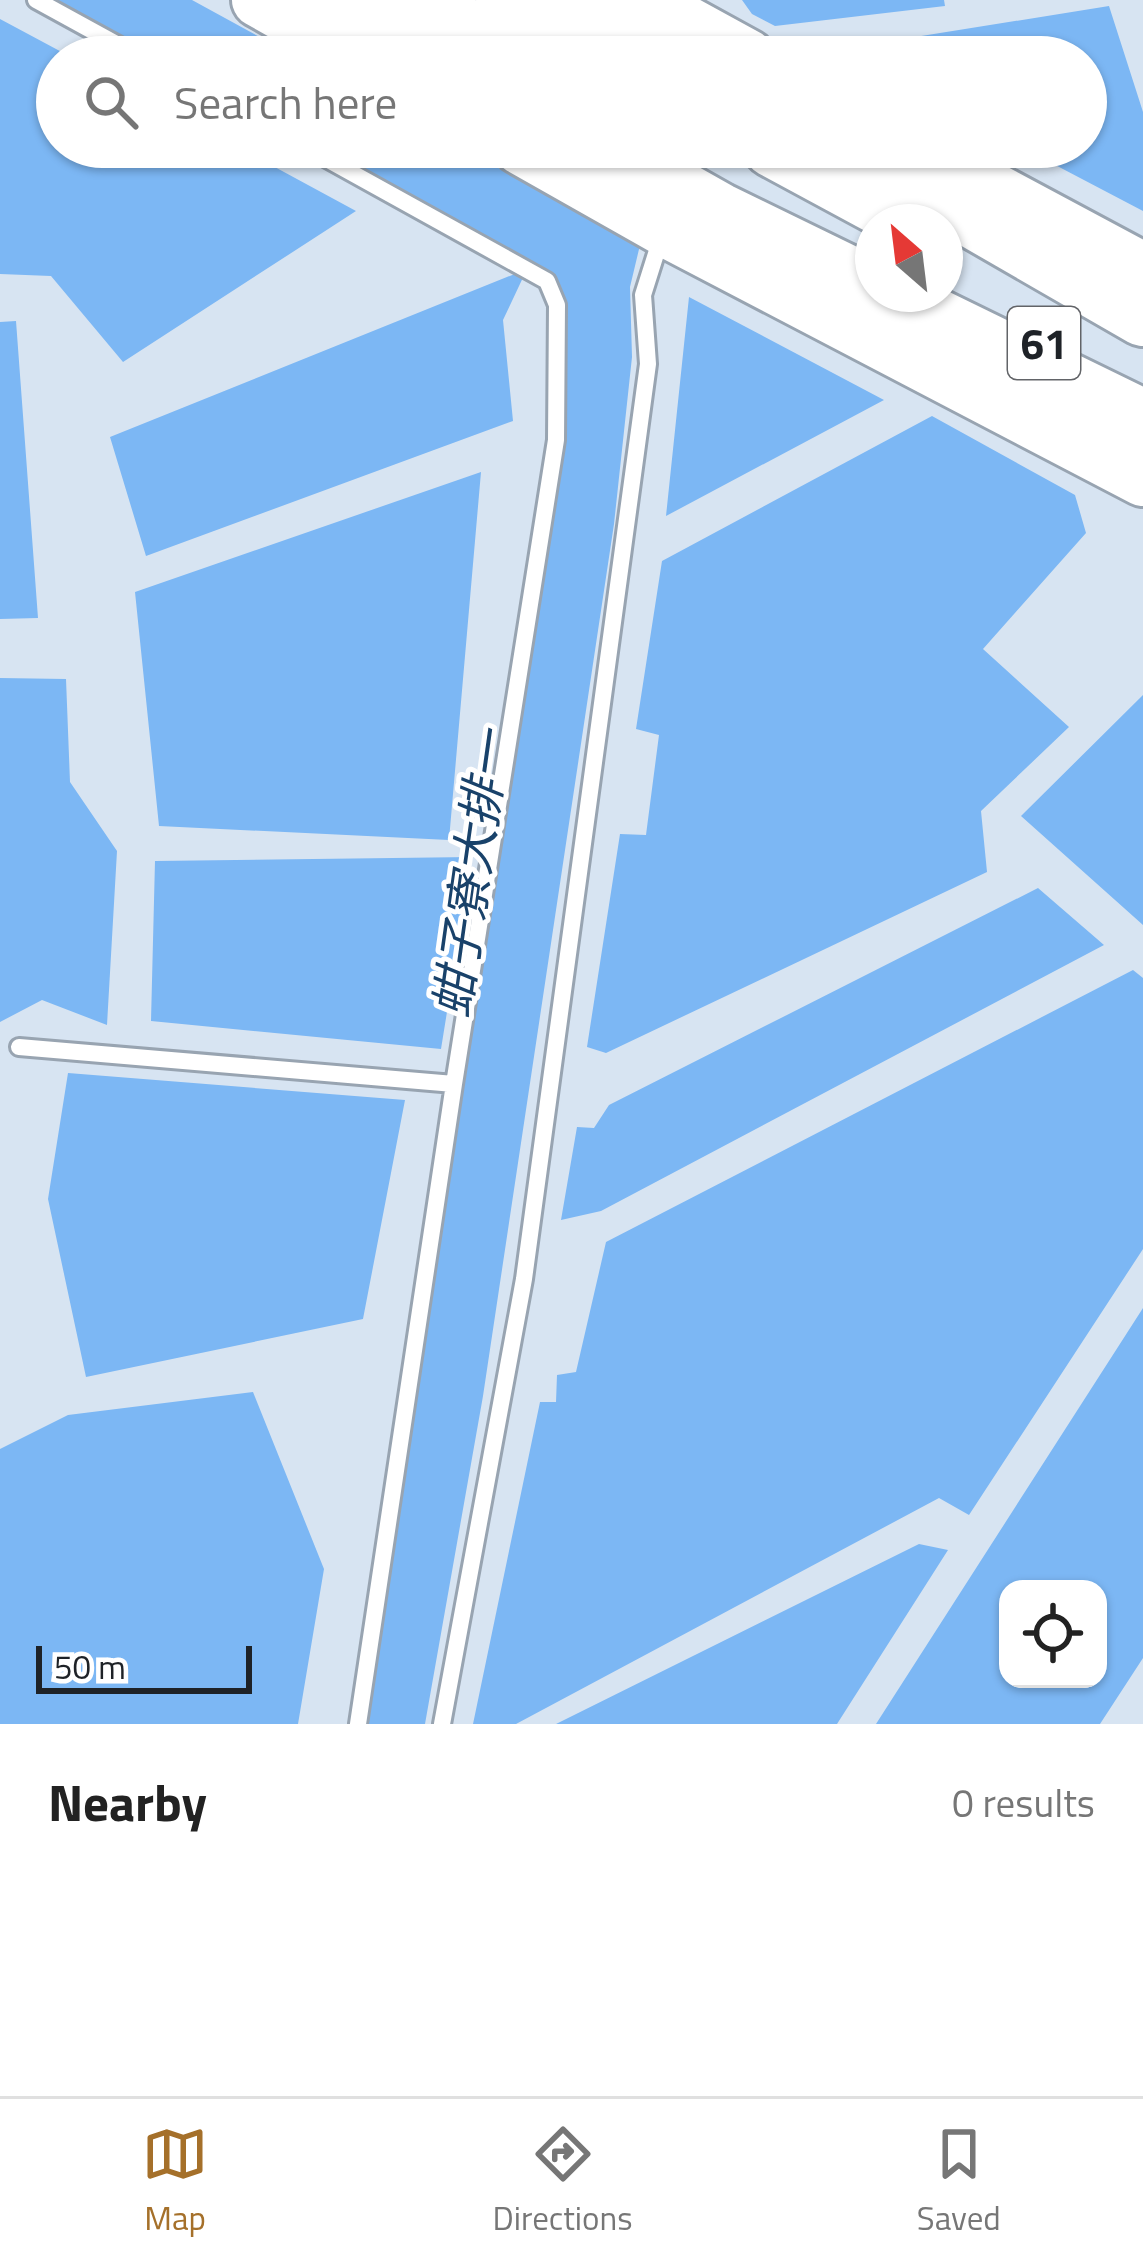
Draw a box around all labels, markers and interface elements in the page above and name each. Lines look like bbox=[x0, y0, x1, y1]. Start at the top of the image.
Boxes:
search box bbox=[36, 36, 1107, 168]
text: Search here bbox=[174, 68, 397, 136]
icon: search bbox=[78, 69, 144, 135]
north arrow bbox=[855, 204, 963, 312]
road number: 61 bbox=[1008, 307, 1080, 379]
water label: 蚶子寮大排一 bbox=[415, 722, 528, 1022]
map controls bbox=[999, 1580, 1107, 1688]
button: locate bbox=[999, 1580, 1107, 1688]
scale bar bbox=[36, 1640, 252, 1693]
text: 50 m bbox=[54, 1642, 126, 1692]
text: Nearby bbox=[48, 1763, 207, 1841]
text: 0 results bbox=[952, 1773, 1095, 1832]
tab: Map bbox=[142, 2121, 208, 2243]
tab: Directions bbox=[493, 2121, 632, 2243]
tab: Saved bbox=[917, 2121, 1001, 2243]

